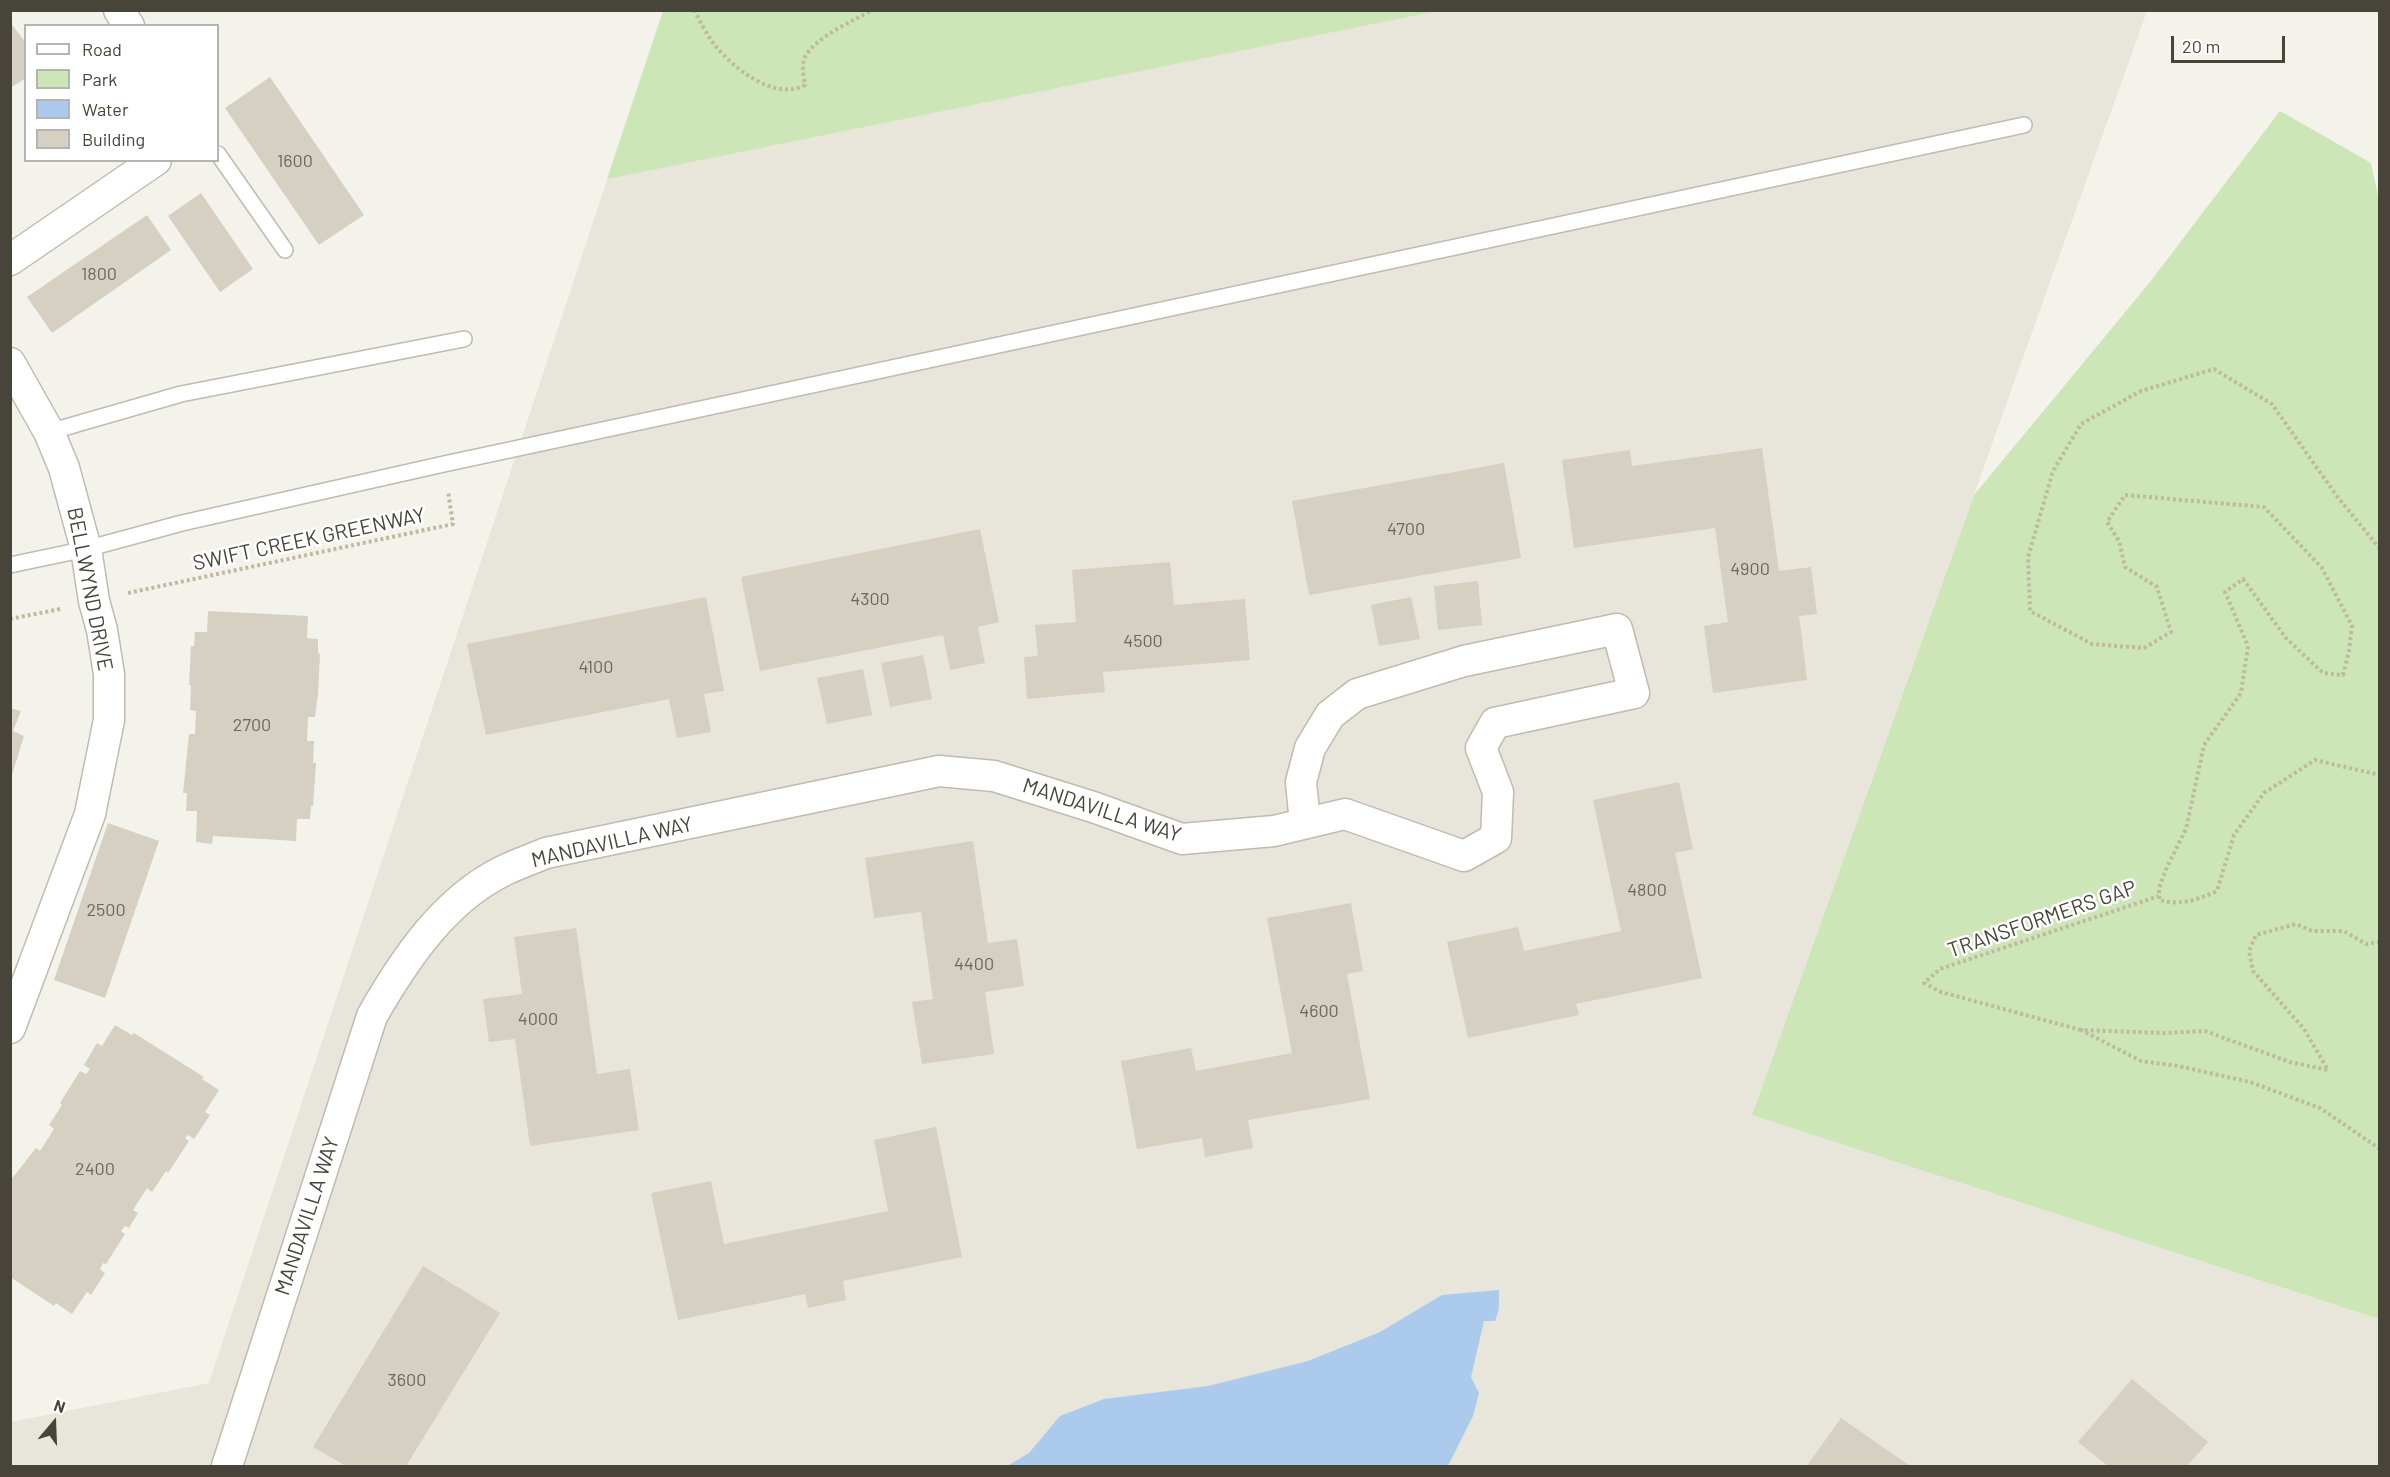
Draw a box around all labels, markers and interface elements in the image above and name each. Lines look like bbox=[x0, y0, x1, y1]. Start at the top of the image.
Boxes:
legend bbox=[24, 24, 219, 162]
scale bar bbox=[2174, 24, 2288, 62]
text: 20 m bbox=[2182, 35, 2220, 57]
text: Road bbox=[82, 38, 122, 60]
text: Park bbox=[82, 68, 117, 90]
text: Water bbox=[82, 98, 129, 120]
text: Building bbox=[82, 128, 145, 150]
house number: 1600 bbox=[277, 150, 313, 172]
house number: 1800 bbox=[81, 263, 117, 285]
street label: SWIFT CREEK GREENWAY bbox=[190, 502, 428, 576]
street label: BELLWYND DRIVE bbox=[62, 505, 118, 673]
house number: 4700 bbox=[1387, 518, 1425, 540]
house number: 4900 bbox=[1730, 558, 1770, 580]
house number: 4300 bbox=[850, 588, 890, 610]
house number: 4500 bbox=[1123, 630, 1163, 652]
house number: 4100 bbox=[579, 656, 613, 678]
house number: 2700 bbox=[233, 714, 271, 736]
street label: MANDAVILLA WAY bbox=[1020, 773, 1184, 847]
street label: MANDAVILLA WAY bbox=[529, 811, 695, 873]
street label: TRANSFORMERS GAP bbox=[1944, 875, 2140, 963]
house number: 4800 bbox=[1627, 879, 1667, 901]
house number: 2500 bbox=[86, 899, 126, 921]
house number: 4400 bbox=[954, 953, 994, 975]
house number: 4600 bbox=[1299, 1000, 1339, 1022]
house number: 4000 bbox=[518, 1008, 558, 1030]
street label: MANDAVILLA WAY bbox=[270, 1134, 344, 1298]
house number: 2400 bbox=[75, 1158, 115, 1180]
house number: 3600 bbox=[388, 1369, 426, 1391]
north arrow bbox=[24, 1393, 84, 1453]
text: N bbox=[52, 1395, 68, 1416]

